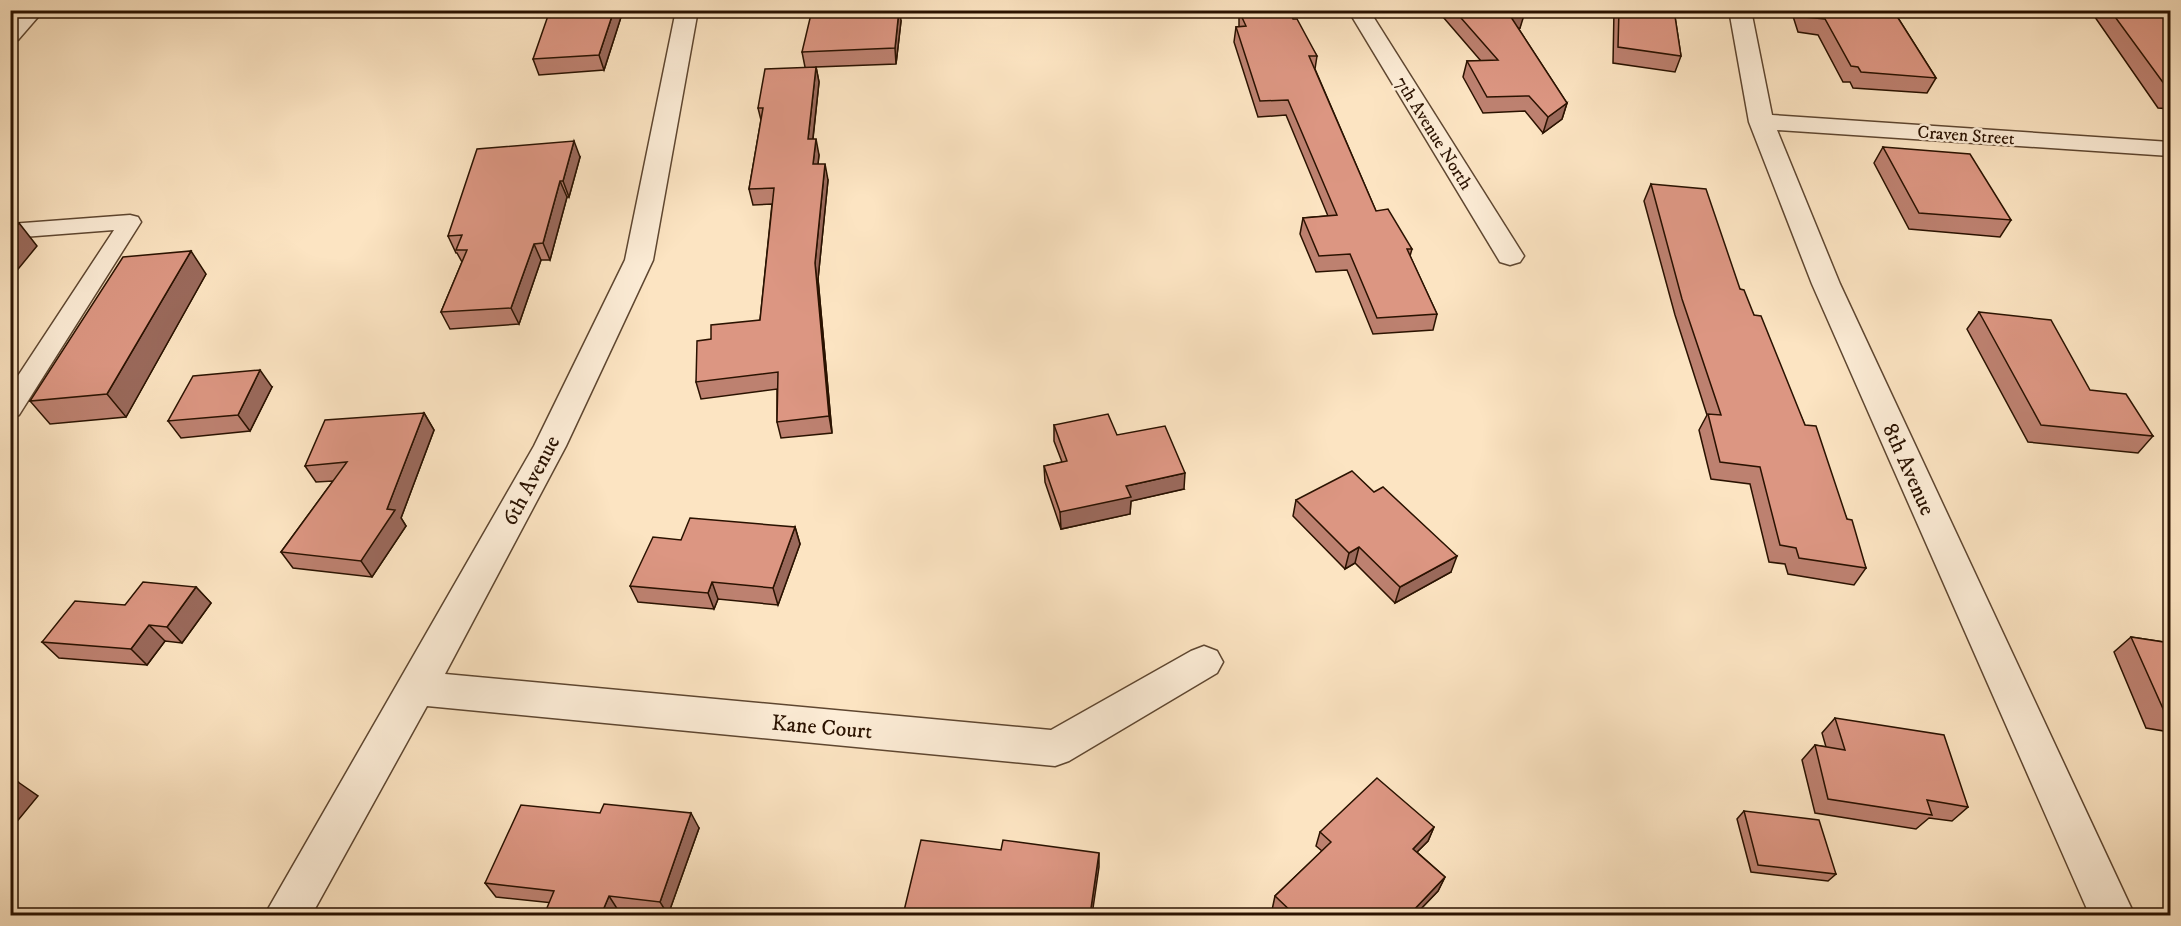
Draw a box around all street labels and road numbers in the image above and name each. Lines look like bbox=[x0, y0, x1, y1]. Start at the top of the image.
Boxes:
street label: 7th Avenue North bbox=[1390, 73, 1477, 195]
street label: Craven Street bbox=[1917, 122, 2015, 150]
street label: 8th Avenue bbox=[1876, 419, 1941, 520]
street label: 6th Avenue bbox=[496, 431, 566, 530]
street label: Kane Court bbox=[770, 710, 873, 745]

